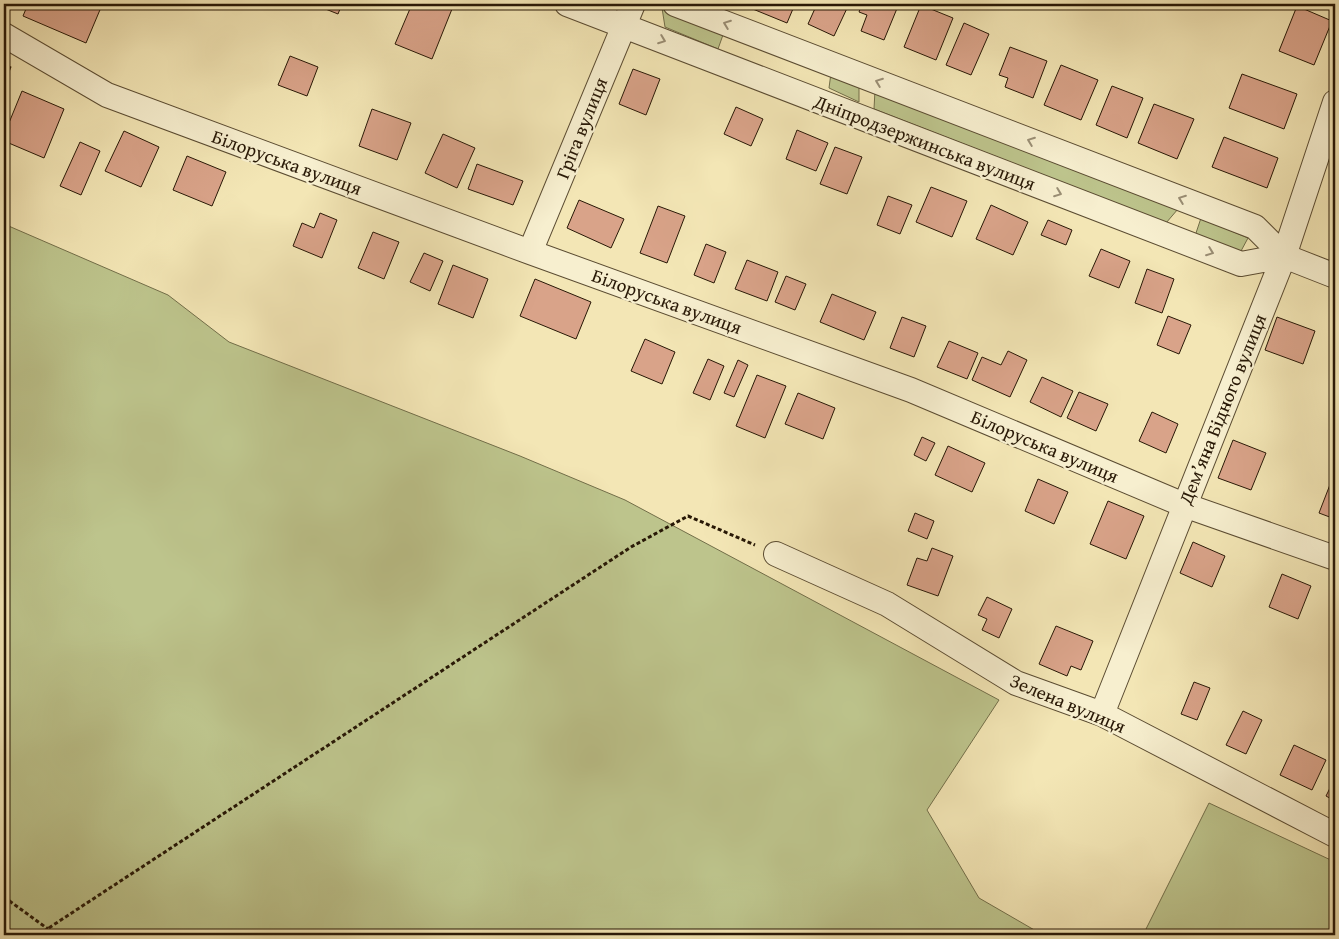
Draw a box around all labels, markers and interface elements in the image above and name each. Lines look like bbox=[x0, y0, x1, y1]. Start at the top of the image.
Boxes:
one-way arrow bbox=[724, 20, 732, 30]
one-way arrow bbox=[657, 34, 666, 44]
street label: Гріга вулиця bbox=[548, 73, 614, 183]
one-way arrow bbox=[875, 78, 884, 88]
street label: Дніпродзержинська вулиця bbox=[809, 86, 1040, 197]
street label: Білоруська вулиця bbox=[208, 122, 366, 202]
one-way arrow bbox=[1027, 136, 1036, 147]
one-way arrow bbox=[1054, 187, 1062, 197]
one-way arrow bbox=[1179, 195, 1187, 205]
one-way arrow bbox=[1205, 246, 1214, 256]
street label: Білоруська вулиця bbox=[588, 261, 746, 341]
street label: Дем’яна Бідного вулиця bbox=[1171, 309, 1273, 509]
street label: Білоруська вулиця bbox=[967, 402, 1123, 490]
street label: Зелена вулиця bbox=[1006, 666, 1131, 740]

